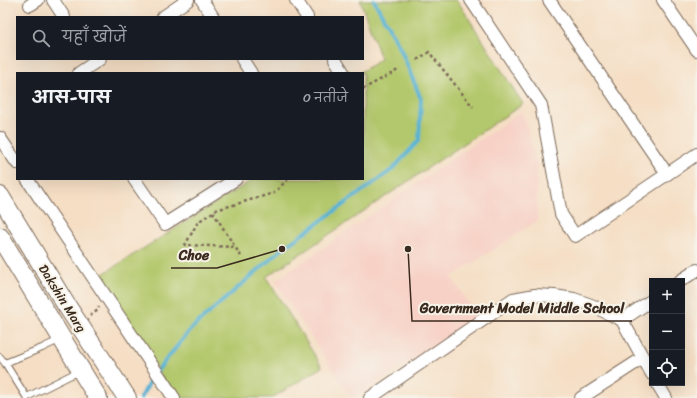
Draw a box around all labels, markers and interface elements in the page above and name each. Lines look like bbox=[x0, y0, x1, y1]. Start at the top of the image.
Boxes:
search box bbox=[16, 16, 364, 60]
text: यहाँ खोजें bbox=[62, 24, 127, 50]
icon: search bbox=[30, 27, 52, 49]
text: आस-पास bbox=[32, 82, 111, 112]
text: 0 नतीजे bbox=[303, 86, 348, 109]
callout: Choe bbox=[171, 242, 217, 268]
text: Choe bbox=[178, 243, 210, 268]
street label: Dakshin Marg bbox=[32, 260, 93, 337]
map controls bbox=[649, 278, 685, 386]
button: + bbox=[649, 278, 685, 314]
callout: Government Model Middle School bbox=[412, 295, 632, 321]
text: Government Model Middle School bbox=[419, 296, 625, 321]
button: − bbox=[649, 314, 685, 350]
button: locate bbox=[649, 350, 685, 386]

